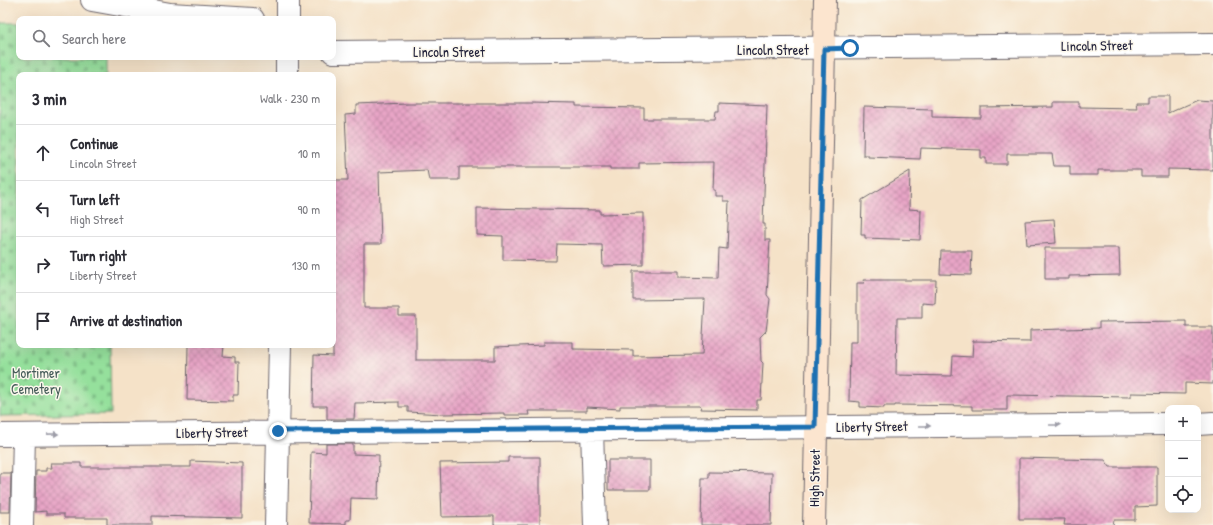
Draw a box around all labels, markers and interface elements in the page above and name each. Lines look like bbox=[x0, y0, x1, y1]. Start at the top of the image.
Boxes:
search box bbox=[16, 16, 336, 60]
icon: search bbox=[30, 27, 52, 49]
text: Search here bbox=[62, 28, 126, 49]
street label: Lincoln Street bbox=[1061, 35, 1133, 55]
route start bbox=[841, 39, 859, 57]
street label: Lincoln Street bbox=[737, 40, 809, 59]
street label: Lincoln Street bbox=[413, 42, 485, 61]
text: 3 min bbox=[32, 87, 67, 110]
text: Walk · 230 m bbox=[260, 89, 320, 107]
text: Continue bbox=[70, 133, 118, 154]
icon: ahead bbox=[32, 142, 54, 164]
text: 10 m bbox=[298, 144, 320, 162]
text: Lincoln Street bbox=[70, 154, 137, 172]
text: Turn left bbox=[70, 189, 120, 210]
icon: left bbox=[32, 198, 54, 220]
text: 90 m bbox=[298, 200, 320, 218]
text: High Street bbox=[70, 210, 124, 228]
text: Turn right bbox=[70, 245, 126, 266]
icon: right bbox=[32, 254, 54, 276]
text: 130 m bbox=[292, 256, 320, 274]
text: Liberty Street bbox=[70, 266, 137, 284]
icon: arrive bbox=[32, 310, 54, 332]
text: Arrive at destination bbox=[70, 310, 182, 331]
park label: Mortimer Cemetery bbox=[11, 363, 61, 399]
map controls bbox=[1165, 405, 1201, 513]
button: + bbox=[1165, 405, 1201, 441]
street label: Liberty Street bbox=[836, 416, 908, 437]
street label: Liberty Street bbox=[176, 422, 248, 443]
route end bbox=[269, 422, 287, 440]
one-way arrow bbox=[1049, 422, 1062, 428]
one-way arrow bbox=[919, 423, 932, 429]
one-way arrow bbox=[47, 431, 60, 437]
button: − bbox=[1165, 441, 1201, 477]
street label: High Street bbox=[804, 449, 825, 507]
button: locate bbox=[1165, 477, 1201, 513]

